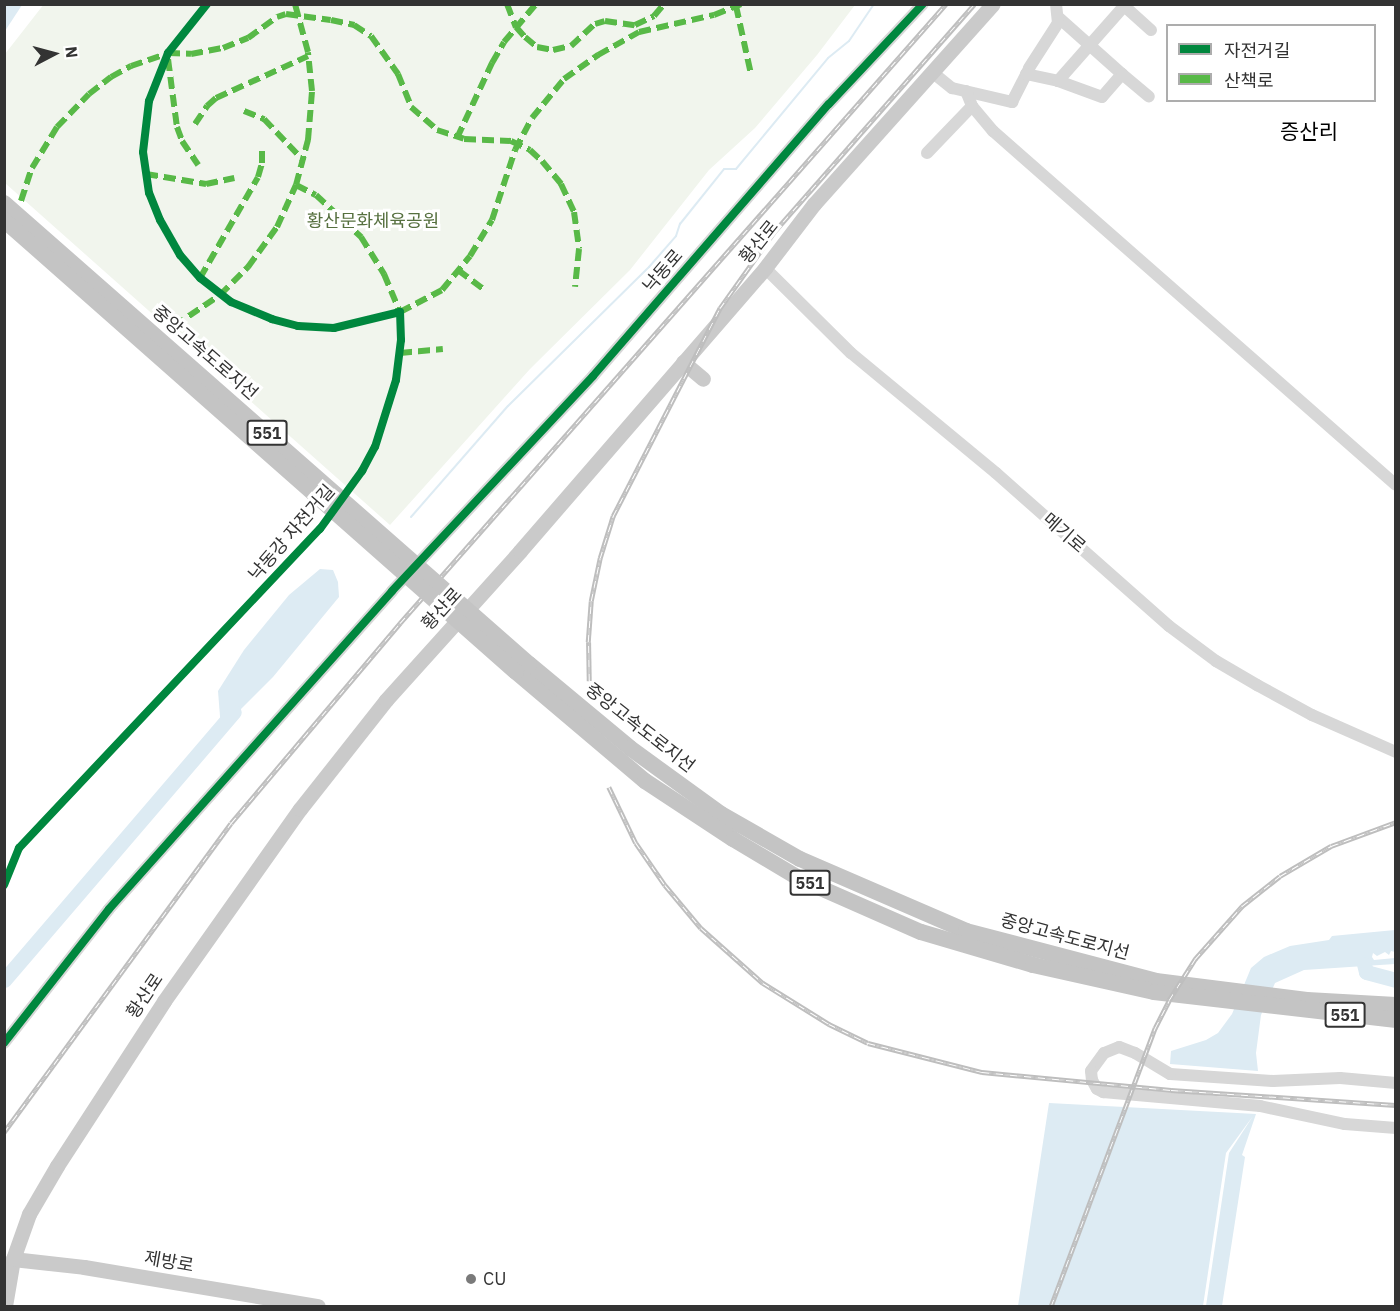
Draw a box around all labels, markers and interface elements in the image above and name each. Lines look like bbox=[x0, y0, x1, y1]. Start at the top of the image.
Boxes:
north arrow bbox=[24, 24, 84, 84]
legend bbox=[1166, 24, 1376, 102]
text: 자전거길 bbox=[1224, 39, 1290, 62]
text: N bbox=[61, 45, 82, 59]
text: 산책로 bbox=[1224, 69, 1274, 92]
district label: 증산리 bbox=[1280, 118, 1338, 144]
park label: 황산문화체육공원 bbox=[307, 210, 439, 232]
street label: 황산로 bbox=[735, 216, 783, 268]
street label: 낙동로 bbox=[639, 245, 687, 297]
street label: 중앙고속도로지선 bbox=[148, 301, 262, 405]
road number: 551 bbox=[246, 420, 288, 446]
street label: 낙동강 자전거길 bbox=[244, 481, 340, 585]
street label: 메기로 bbox=[1038, 509, 1090, 557]
street label: 황산로 bbox=[417, 583, 467, 635]
street label: 중앙고속도로지선 bbox=[581, 679, 699, 777]
road number: 551 bbox=[789, 870, 831, 896]
street label: 중앙고속도로지선 bbox=[998, 909, 1132, 965]
street label: 황산로 bbox=[122, 969, 168, 1023]
road number: 551 bbox=[1324, 1002, 1366, 1028]
street label: 제방로 bbox=[143, 1247, 195, 1277]
place label: CU bbox=[483, 1268, 506, 1290]
marker: CU bbox=[464, 1272, 478, 1286]

